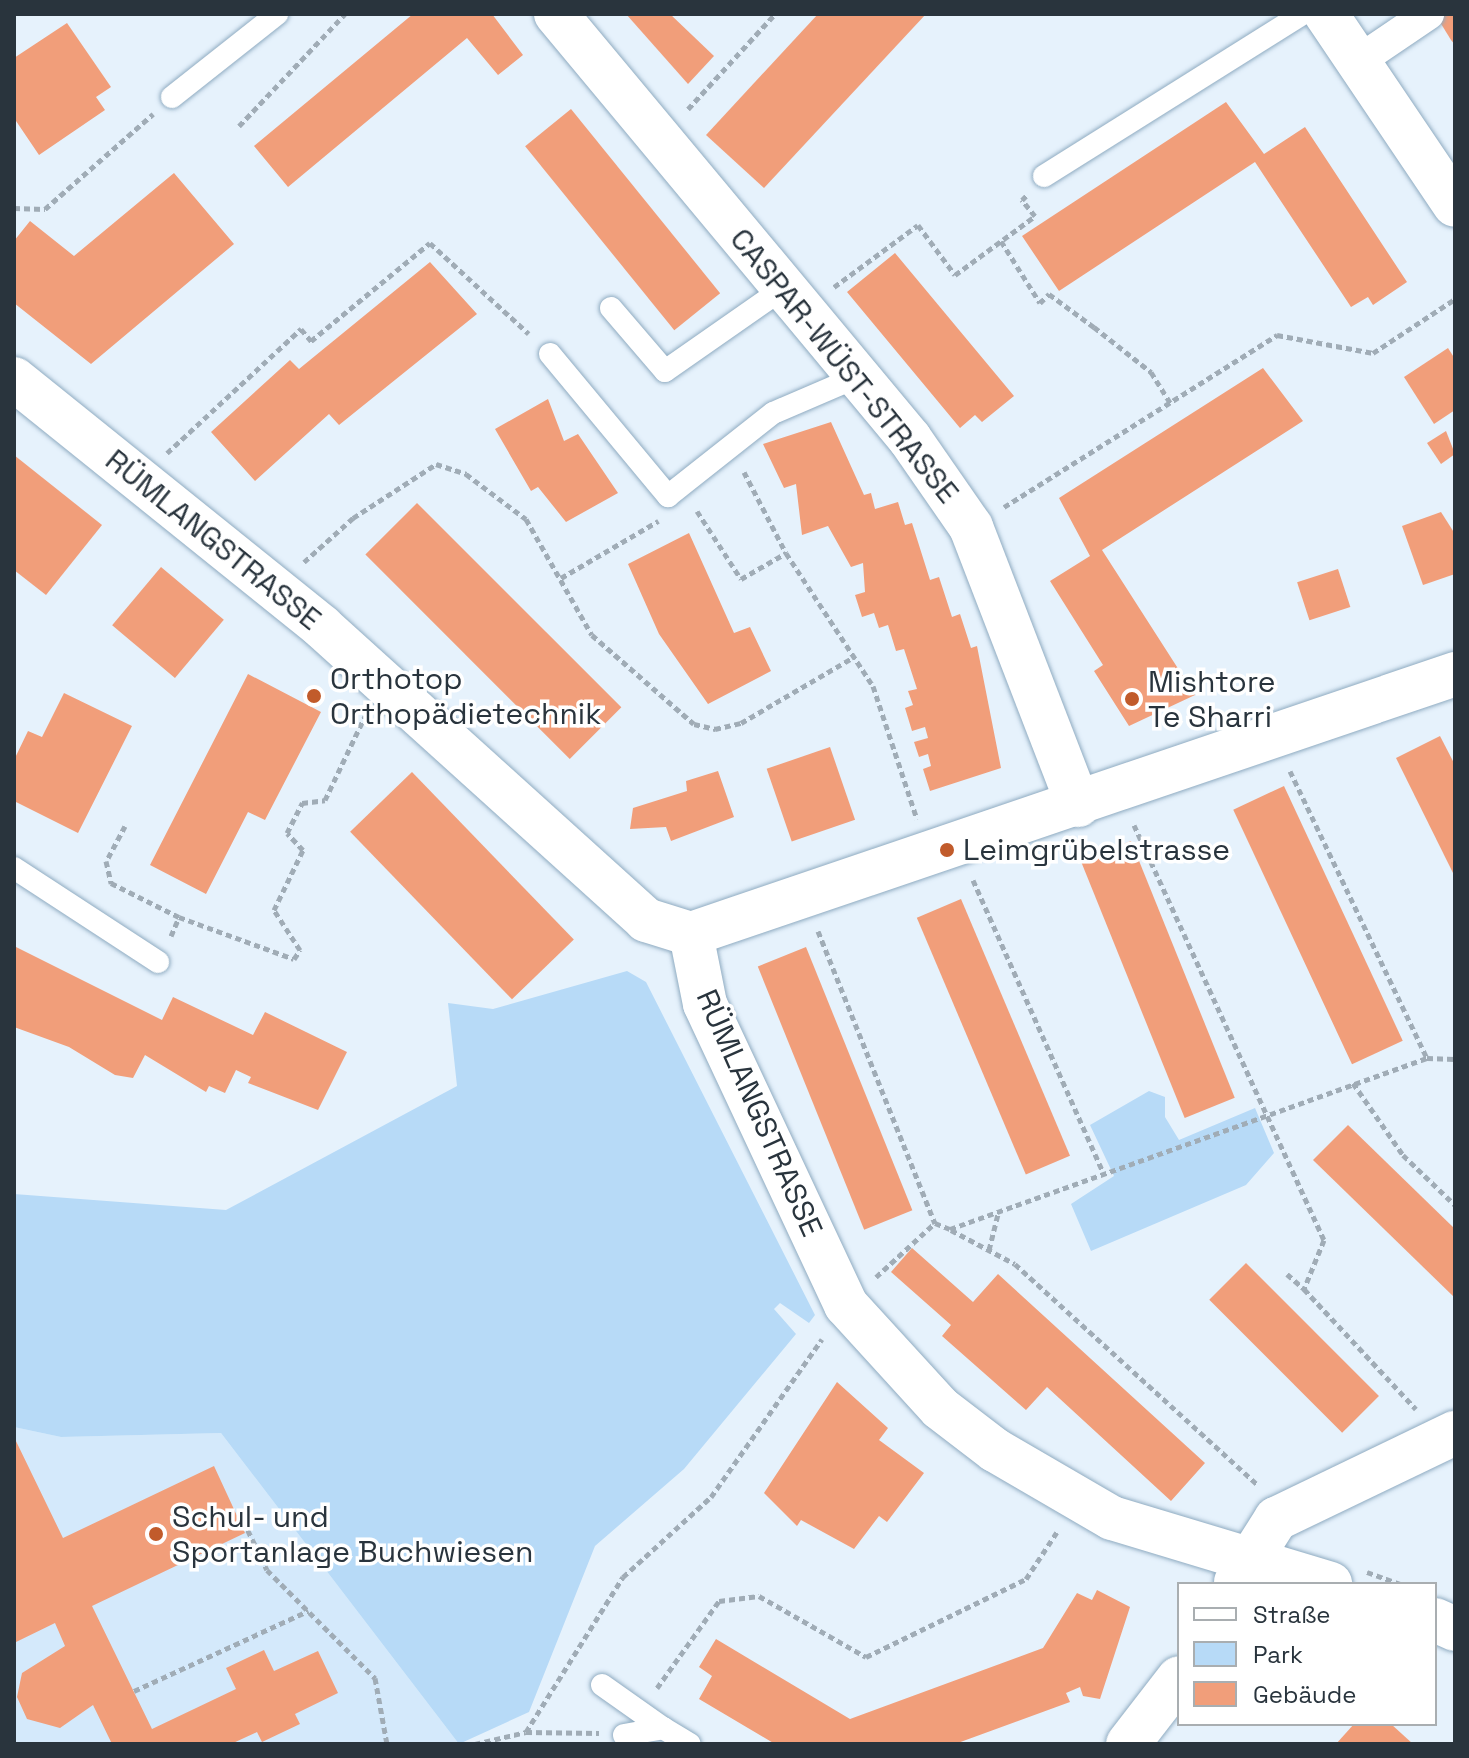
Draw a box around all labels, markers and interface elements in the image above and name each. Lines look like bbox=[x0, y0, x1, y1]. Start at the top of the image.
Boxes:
street label: CASPAR-WÜST-STRASSE bbox=[722, 222, 966, 510]
street label: RÜMLANGSTRASSE bbox=[98, 442, 328, 638]
place label: Orthotop Orthopädietechnik bbox=[330, 661, 601, 732]
place label: Mishtore Te Sharri bbox=[1148, 664, 1275, 734]
marker: Orthotop Orthopädietechnik bbox=[305, 687, 323, 705]
marker: Mishtore Te Sharri bbox=[1123, 690, 1141, 708]
place label: Leimgrübelstrasse bbox=[963, 832, 1230, 868]
marker: Leimgrübelstrasse bbox=[938, 841, 956, 859]
street label: RÜMLANGSTRASSE bbox=[688, 984, 830, 1242]
place label: Schul- und Sportanlage Buchwiesen bbox=[172, 1499, 533, 1570]
marker: Schul- und Sportanlage Buchwiesen bbox=[147, 1525, 165, 1543]
legend bbox=[1177, 1582, 1437, 1726]
text: Straße bbox=[1253, 1599, 1330, 1630]
text: Park bbox=[1253, 1639, 1303, 1670]
text: Gebäude bbox=[1253, 1679, 1356, 1710]

